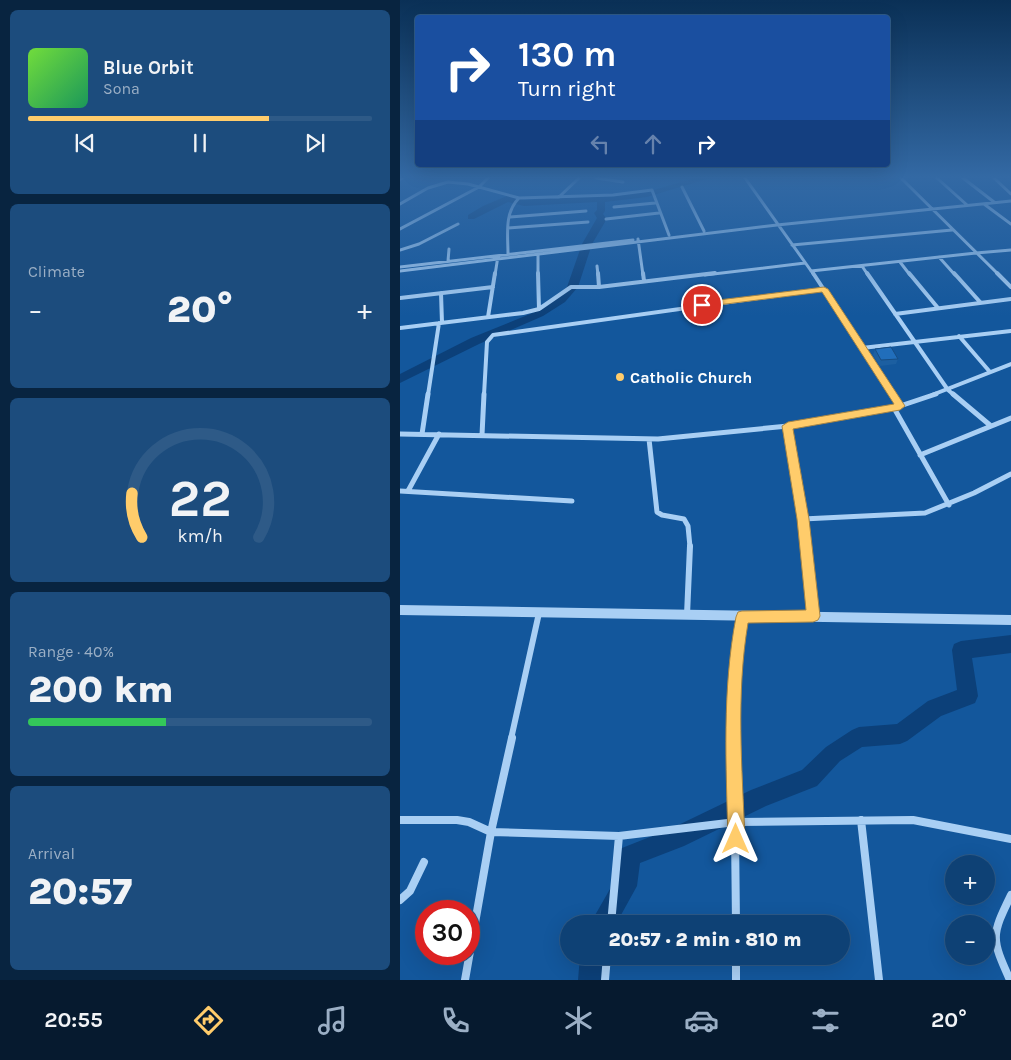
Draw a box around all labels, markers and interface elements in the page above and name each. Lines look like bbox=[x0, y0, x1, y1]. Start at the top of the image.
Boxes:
text: 130 m bbox=[518, 34, 616, 75]
icon: right bbox=[435, 35, 500, 100]
text: Blue Orbit bbox=[103, 57, 194, 79]
text: Turn right bbox=[518, 76, 616, 102]
text: Sona bbox=[103, 79, 140, 98]
icon: previous bbox=[71, 129, 99, 157]
icon: pause bbox=[186, 129, 214, 157]
icon: next bbox=[301, 129, 329, 157]
icon: left bbox=[586, 130, 614, 158]
icon: ahead bbox=[639, 130, 667, 158]
icon: right bbox=[692, 130, 720, 158]
text: Climate bbox=[28, 262, 85, 281]
pin bbox=[681, 284, 723, 326]
text: 20° bbox=[167, 287, 233, 332]
icon: arrive bbox=[688, 291, 716, 319]
text: − bbox=[28, 293, 43, 326]
text: + bbox=[357, 293, 372, 326]
place label: Catholic Church bbox=[630, 368, 752, 387]
marker: Catholic Church bbox=[614, 371, 626, 383]
text: 22 bbox=[169, 468, 231, 529]
text: km/h bbox=[177, 526, 223, 547]
text: Range · 40% bbox=[28, 642, 114, 661]
text: 200 km bbox=[28, 667, 174, 712]
position arrow bbox=[709, 812, 761, 864]
text: Arrival bbox=[28, 844, 75, 863]
map controls bbox=[945, 855, 995, 965]
button: + bbox=[945, 855, 995, 905]
text: 20:57 bbox=[28, 869, 132, 914]
speed limit sign: 30 bbox=[415, 900, 480, 965]
button: − bbox=[945, 915, 995, 965]
text: 20:57 · 2 min · 810 m bbox=[608, 929, 802, 951]
icon: directions bbox=[191, 1003, 226, 1038]
icon: music bbox=[315, 1003, 350, 1038]
icon: phone bbox=[438, 1003, 473, 1038]
icon: climate bbox=[561, 1003, 596, 1038]
icon: car bbox=[684, 1003, 719, 1038]
icon: filters bbox=[808, 1003, 843, 1038]
text: 20:55 bbox=[44, 1007, 103, 1033]
text: 20° bbox=[931, 1007, 967, 1033]

